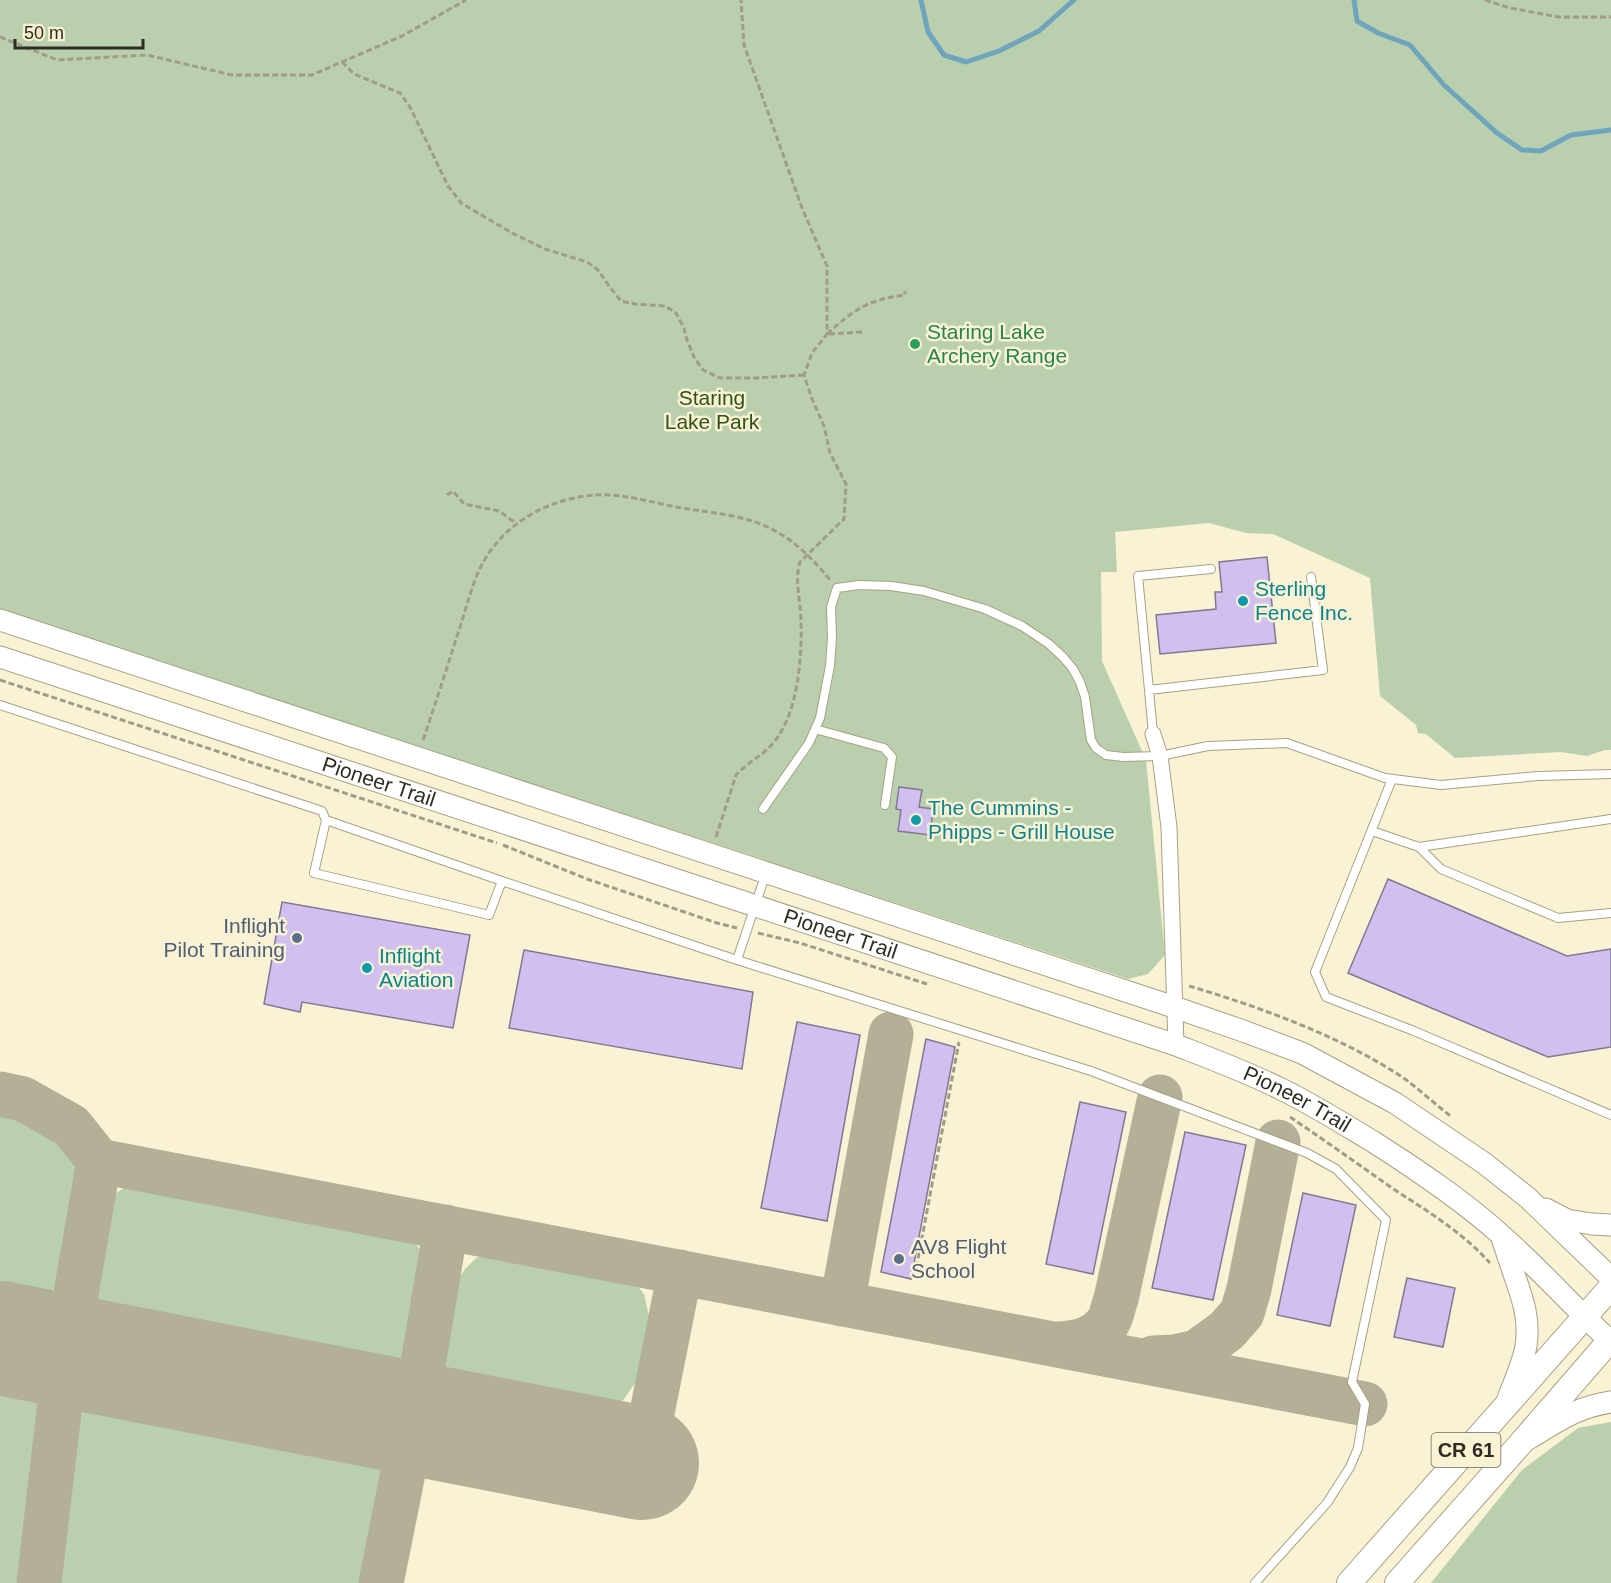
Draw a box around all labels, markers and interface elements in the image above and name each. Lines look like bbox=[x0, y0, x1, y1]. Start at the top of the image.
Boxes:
scale bar bbox=[15, 12, 142, 50]
text: 50 m bbox=[24, 23, 64, 43]
place label: Staring Lake Archery Range bbox=[927, 320, 1067, 367]
marker: Staring Lake Archery Range bbox=[908, 337, 922, 351]
park label: Staring Lake Park bbox=[665, 386, 760, 433]
place label: Sterling Fence Inc. bbox=[1255, 577, 1353, 624]
marker: Sterling Fence Inc. bbox=[1236, 594, 1250, 608]
street label: Pioneer Trail bbox=[319, 752, 439, 811]
place label: The Cummins - Phipps - Grill House bbox=[928, 796, 1115, 843]
marker: The Cummins - Phipps - Grill House bbox=[909, 813, 923, 827]
street label: Pioneer Trail bbox=[781, 904, 900, 963]
place label: Inflight Pilot Training bbox=[164, 914, 285, 961]
marker: Inflight Pilot Training bbox=[290, 931, 304, 945]
place label: Inflight Aviation bbox=[379, 944, 453, 991]
marker: Inflight Aviation bbox=[360, 961, 374, 975]
street label: Pioneer Trail bbox=[1240, 1061, 1355, 1136]
place label: AV8 Flight School bbox=[911, 1235, 1006, 1282]
marker: AV8 Flight School bbox=[892, 1252, 906, 1266]
road number: CR 61 bbox=[1432, 1433, 1500, 1467]

